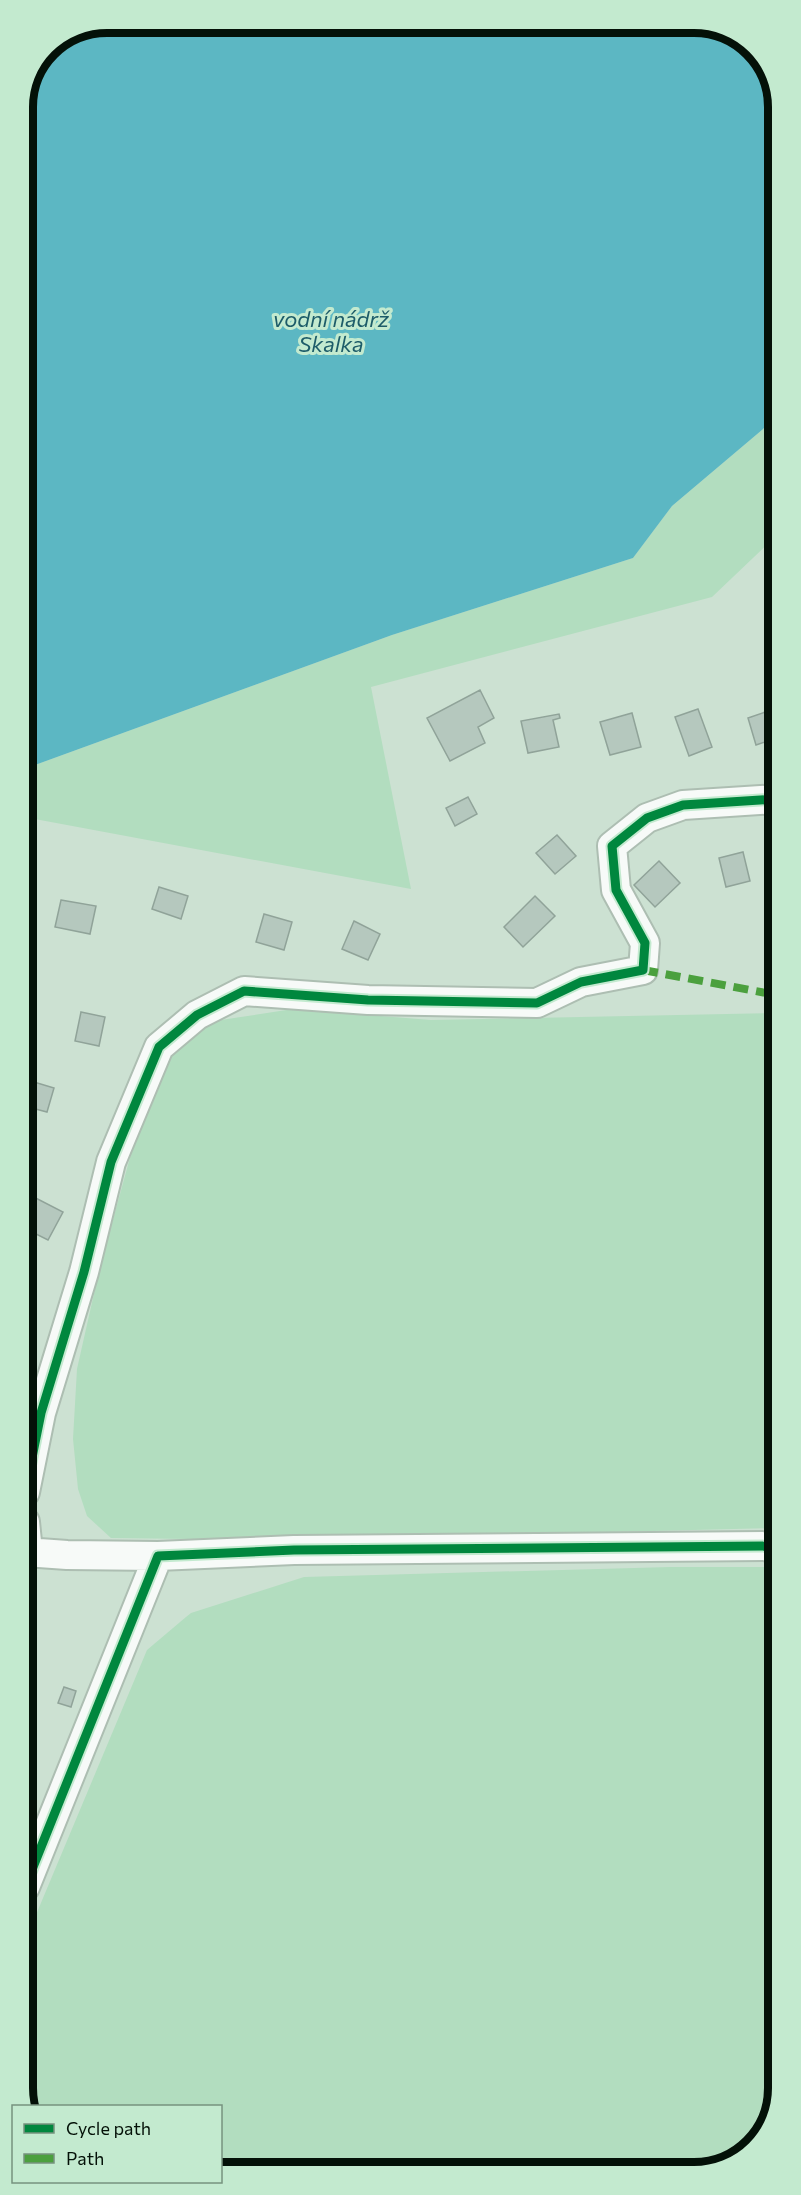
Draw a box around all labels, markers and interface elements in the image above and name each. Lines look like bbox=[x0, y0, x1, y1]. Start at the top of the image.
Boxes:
water label: vodní nádrž Skalka bbox=[273, 305, 390, 357]
legend bbox=[12, 2105, 222, 2183]
text: Cycle path bbox=[66, 2117, 151, 2139]
text: Path bbox=[66, 2147, 104, 2169]

